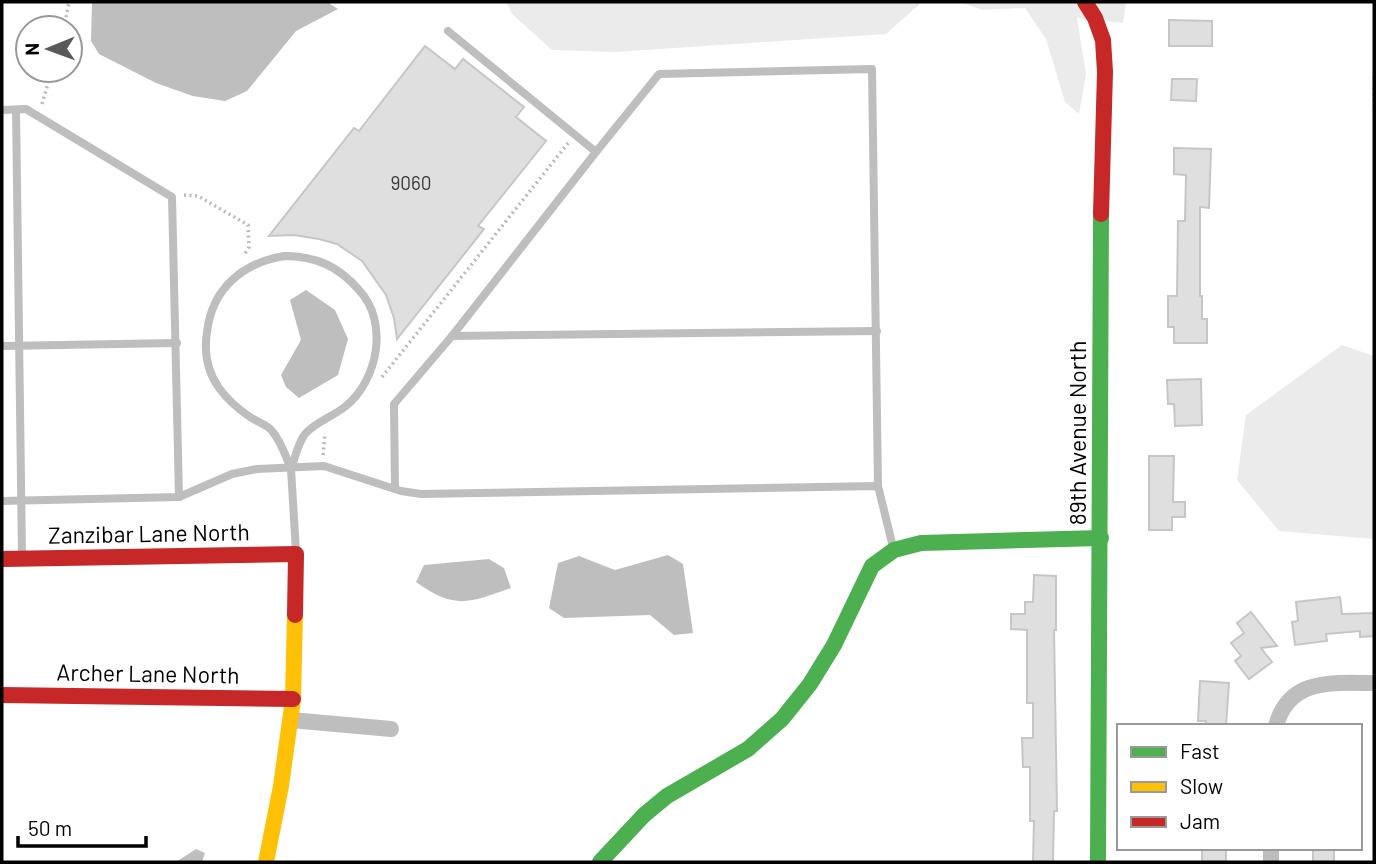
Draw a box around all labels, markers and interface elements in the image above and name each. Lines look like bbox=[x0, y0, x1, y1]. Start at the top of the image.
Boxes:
north arrow bbox=[14, 14, 84, 84]
text: N bbox=[20, 43, 43, 56]
house number: 9060 bbox=[390, 171, 432, 194]
street label: 89th Avenue North bbox=[1063, 341, 1091, 525]
street label: Zanzibar Lane North bbox=[48, 517, 250, 549]
street label: Archer Lane North bbox=[56, 657, 240, 689]
legend bbox=[1117, 724, 1362, 850]
text: Fast bbox=[1180, 738, 1220, 763]
text: Slow bbox=[1180, 773, 1223, 798]
scale bar bbox=[18, 804, 145, 848]
text: Jam bbox=[1180, 808, 1220, 833]
text: 50 m bbox=[28, 815, 72, 840]

